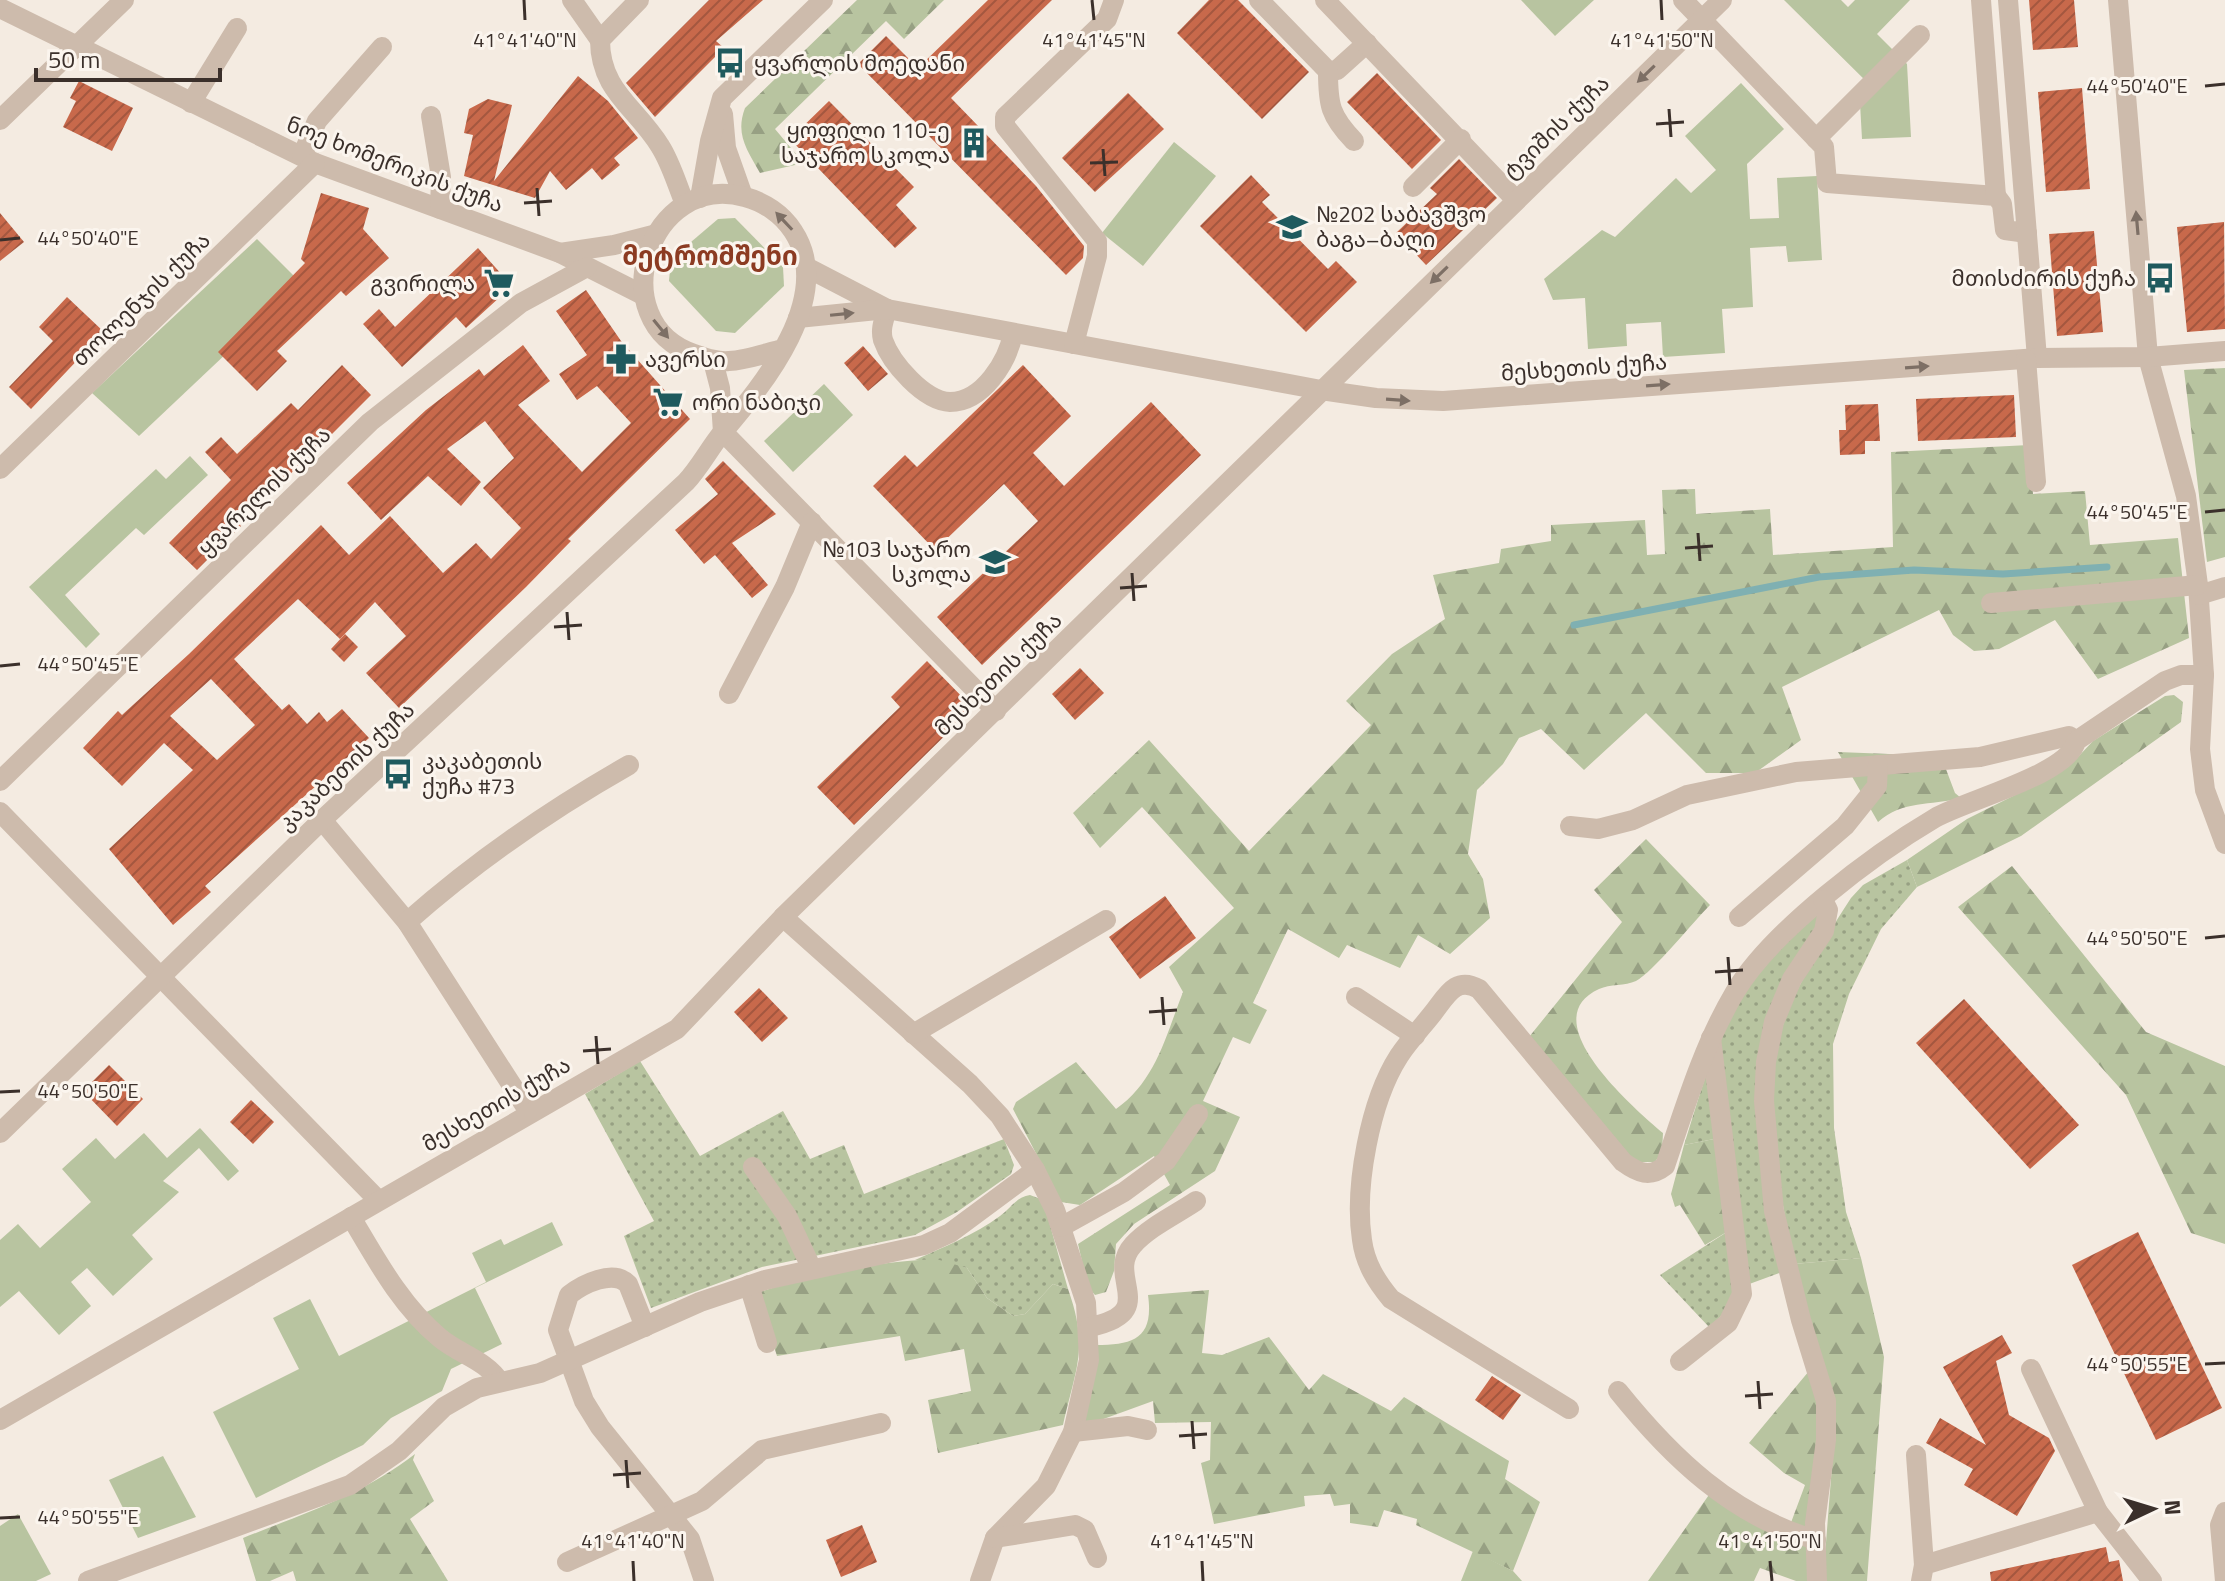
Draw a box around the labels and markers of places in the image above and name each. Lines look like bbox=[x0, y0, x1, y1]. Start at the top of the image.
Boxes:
bus stop icon: ყვარლის მოედანი bbox=[713, 46, 747, 80]
place label: ყვარლის მოედანი bbox=[754, 46, 965, 80]
place label: ყოფილი 110-ე საჯარო სკოლა bbox=[781, 113, 950, 172]
building icon: ყოფილი 110-ე საჯარო სკოლა bbox=[957, 126, 991, 160]
place label: №202 საბავშვო ბაგა–ბაღი bbox=[1316, 197, 1486, 256]
school or university icon: №202 საბავშვო ბაგა–ბაღი bbox=[1275, 210, 1309, 244]
place label: მთისძირის ქუჩა bbox=[1952, 261, 2136, 295]
bus stop icon: მთისძირის ქუჩა bbox=[2143, 261, 2177, 295]
place label: გვირილა bbox=[370, 266, 475, 300]
supermarket icon: გვირილა bbox=[482, 266, 516, 300]
pharmacy icon: ავერსი bbox=[604, 342, 638, 376]
place label: ავერსი bbox=[645, 342, 726, 376]
supermarket icon: ორი ნაბიჯი bbox=[651, 385, 685, 419]
place label: ორი ნაბიჯი bbox=[692, 385, 821, 419]
place label: №103 საჯარო სკოლა bbox=[822, 532, 971, 591]
school or university icon: №103 საჯარო სკოლა bbox=[978, 545, 1012, 579]
place label: კაკაბეთის ქუჩა #73 bbox=[422, 744, 542, 803]
bus stop icon: კაკაბეთის ქუჩა #73 bbox=[381, 757, 415, 791]

